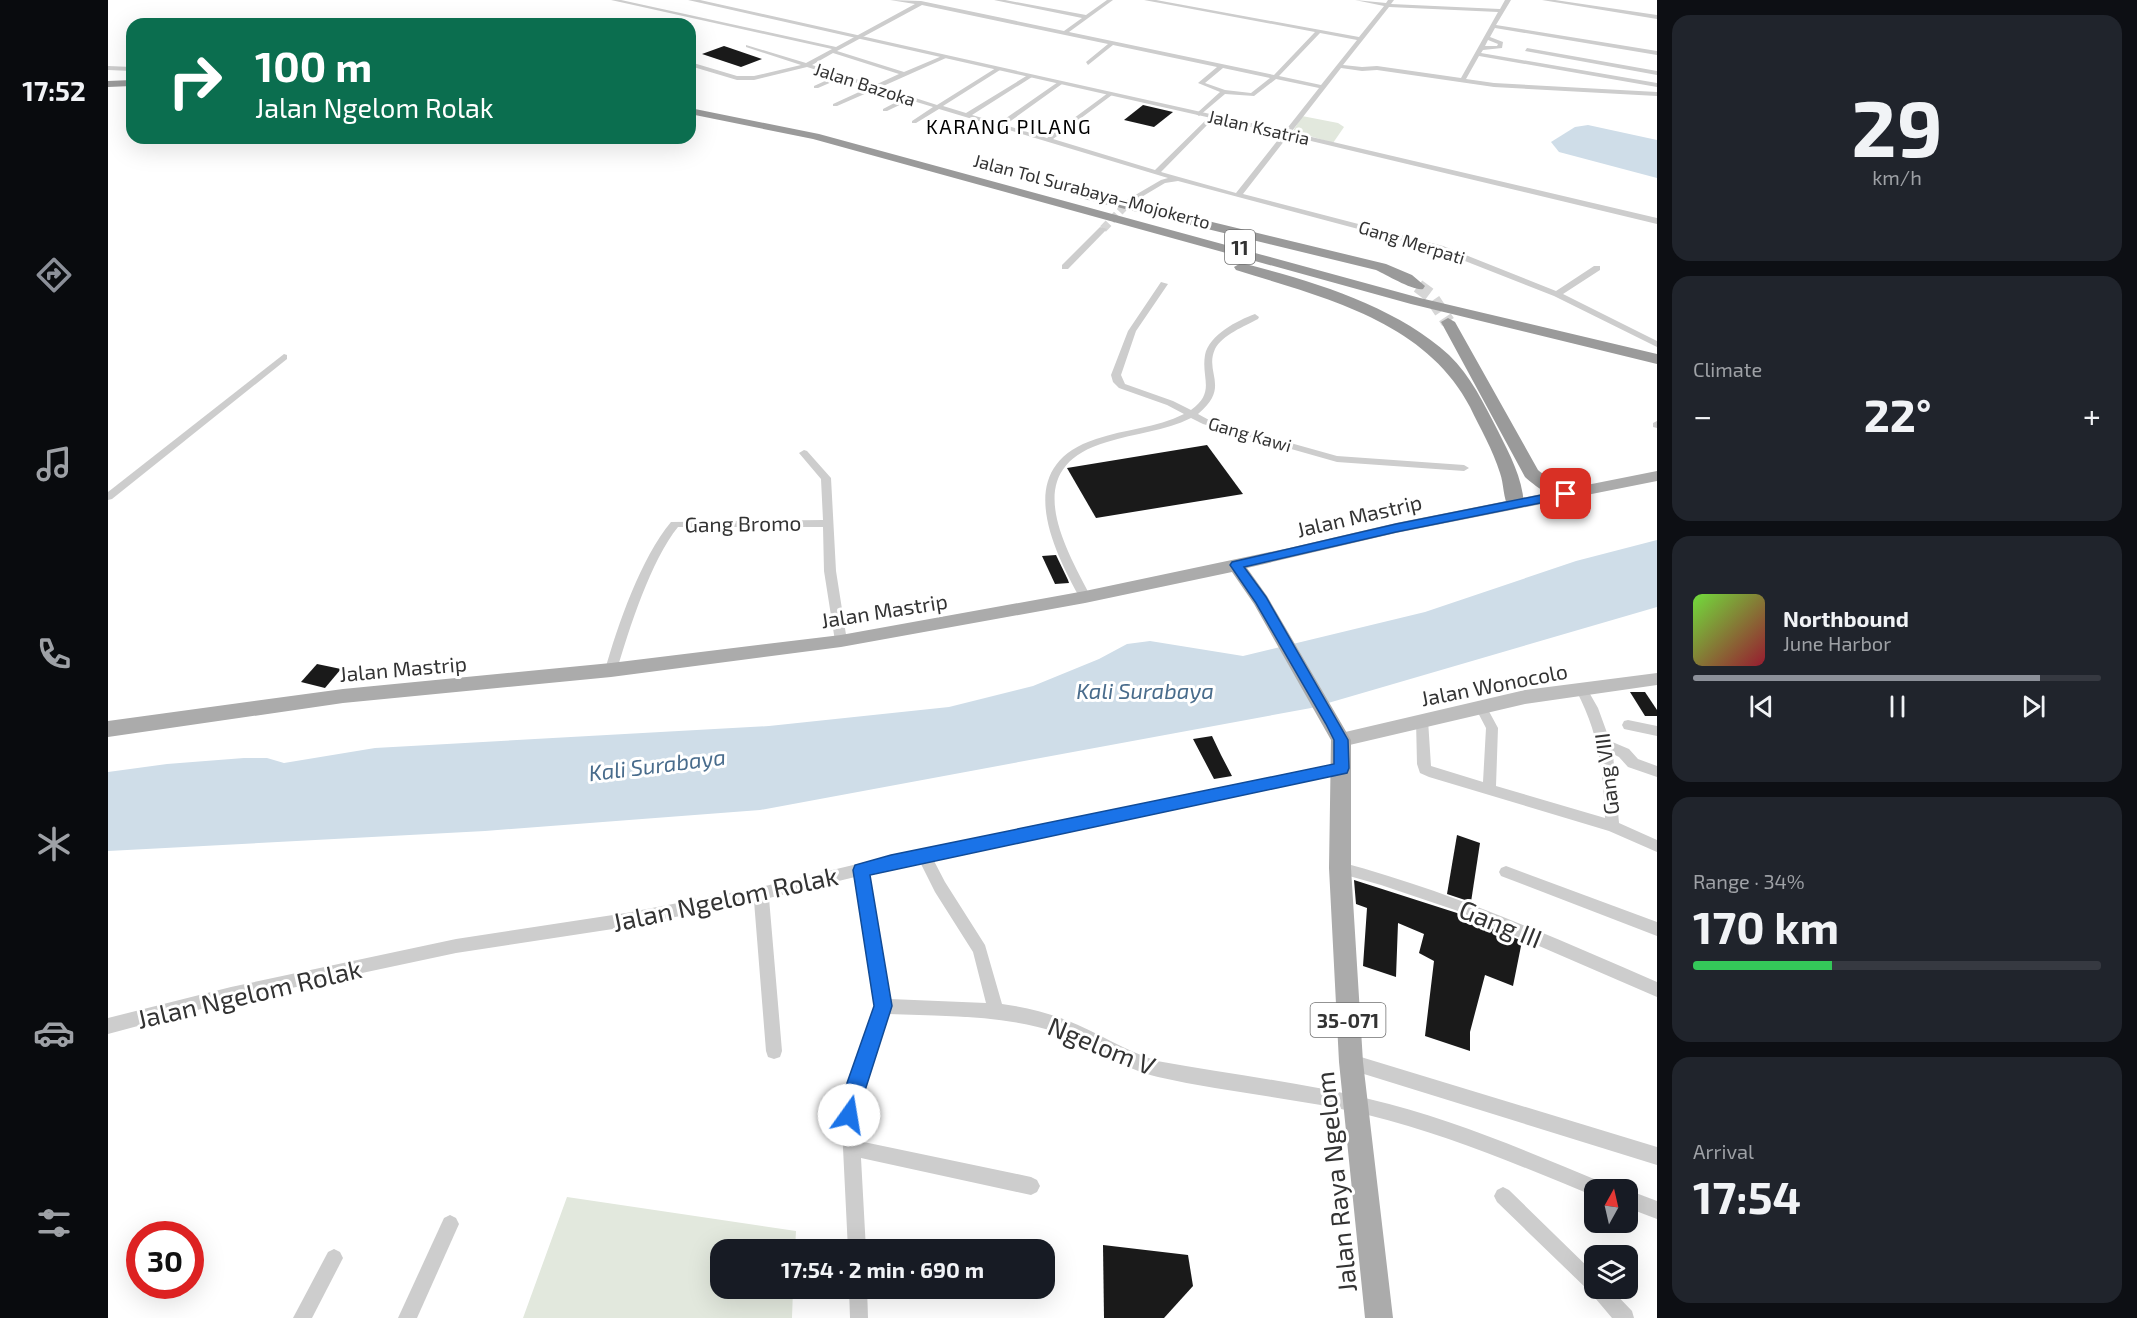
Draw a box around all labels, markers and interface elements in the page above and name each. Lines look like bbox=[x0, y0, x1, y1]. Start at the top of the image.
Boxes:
text: 100 m bbox=[255, 40, 372, 90]
icon: right bbox=[156, 42, 234, 120]
street label: Jalan Bazoka bbox=[812, 57, 918, 111]
text: 17:52 bbox=[22, 74, 86, 106]
text: 29 bbox=[1851, 79, 1943, 173]
text: Jalan Ngelom Rolak bbox=[255, 91, 494, 123]
street label: Jalan Ksatria bbox=[1206, 105, 1312, 149]
district label: KARANG PILANG bbox=[926, 114, 1092, 138]
street label: Jalan Tol Surabaya–Mojokerto bbox=[971, 149, 1213, 233]
text: km/h bbox=[1872, 165, 1922, 189]
street label: Gang Merpati bbox=[1356, 215, 1468, 269]
road number: 11 bbox=[1225, 230, 1255, 264]
icon: directions bbox=[33, 254, 75, 296]
text: Climate bbox=[1693, 357, 1762, 381]
text: 22° bbox=[1864, 387, 1931, 441]
text: − bbox=[1693, 395, 1712, 435]
text: + bbox=[2083, 395, 2101, 435]
street label: Gang Kawi bbox=[1206, 412, 1294, 456]
icon: music bbox=[33, 443, 75, 485]
pin bbox=[1540, 468, 1591, 519]
icon: arrive bbox=[1549, 477, 1582, 510]
street label: Jalan Mastrip bbox=[1294, 488, 1424, 542]
street label: Gang Bromo bbox=[684, 509, 802, 537]
street label: Jalan Mastrip bbox=[819, 588, 949, 632]
text: Northbound bbox=[1783, 605, 1909, 631]
text: June Harbor bbox=[1783, 631, 1891, 655]
icon: phone bbox=[33, 633, 75, 675]
street label: Jalan Mastrip bbox=[338, 650, 468, 686]
street label: Jalan Wonocolo bbox=[1419, 658, 1569, 710]
water label: Kali Surabaya bbox=[1076, 677, 1214, 704]
icon: previous bbox=[1745, 690, 1778, 723]
icon: pause bbox=[1881, 690, 1914, 723]
icon: next bbox=[2017, 690, 2050, 723]
street label: Gang VIII bbox=[1589, 732, 1623, 816]
water label: Kali Surabaya bbox=[587, 743, 727, 786]
icon: climate bbox=[33, 823, 75, 865]
street label: Jalan Ngelom Rolak bbox=[609, 859, 841, 937]
text: Range · 34% bbox=[1693, 869, 1805, 893]
street label: Gang III bbox=[1455, 892, 1547, 954]
text: 170 km bbox=[1693, 899, 1839, 953]
street label: Jalan Ngelom Rolak bbox=[134, 952, 364, 1034]
road number: 35-071 bbox=[1310, 1003, 1386, 1037]
street label: Ngelom V bbox=[1044, 1009, 1160, 1081]
icon: car bbox=[33, 1012, 75, 1054]
street label: Jalan Raya Ngelom bbox=[1308, 1070, 1362, 1294]
position arrow bbox=[817, 1083, 881, 1147]
text: Arrival bbox=[1693, 1139, 1754, 1163]
text: 17:54 bbox=[1693, 1169, 1801, 1223]
north arrow bbox=[1584, 1179, 1638, 1233]
map controls bbox=[1584, 1179, 1638, 1299]
icon: filters bbox=[33, 1202, 75, 1244]
speed limit sign: 30 bbox=[126, 1221, 204, 1299]
button: layers bbox=[1584, 1245, 1638, 1299]
text: 17:54 · 2 min · 690 m bbox=[781, 1256, 984, 1282]

